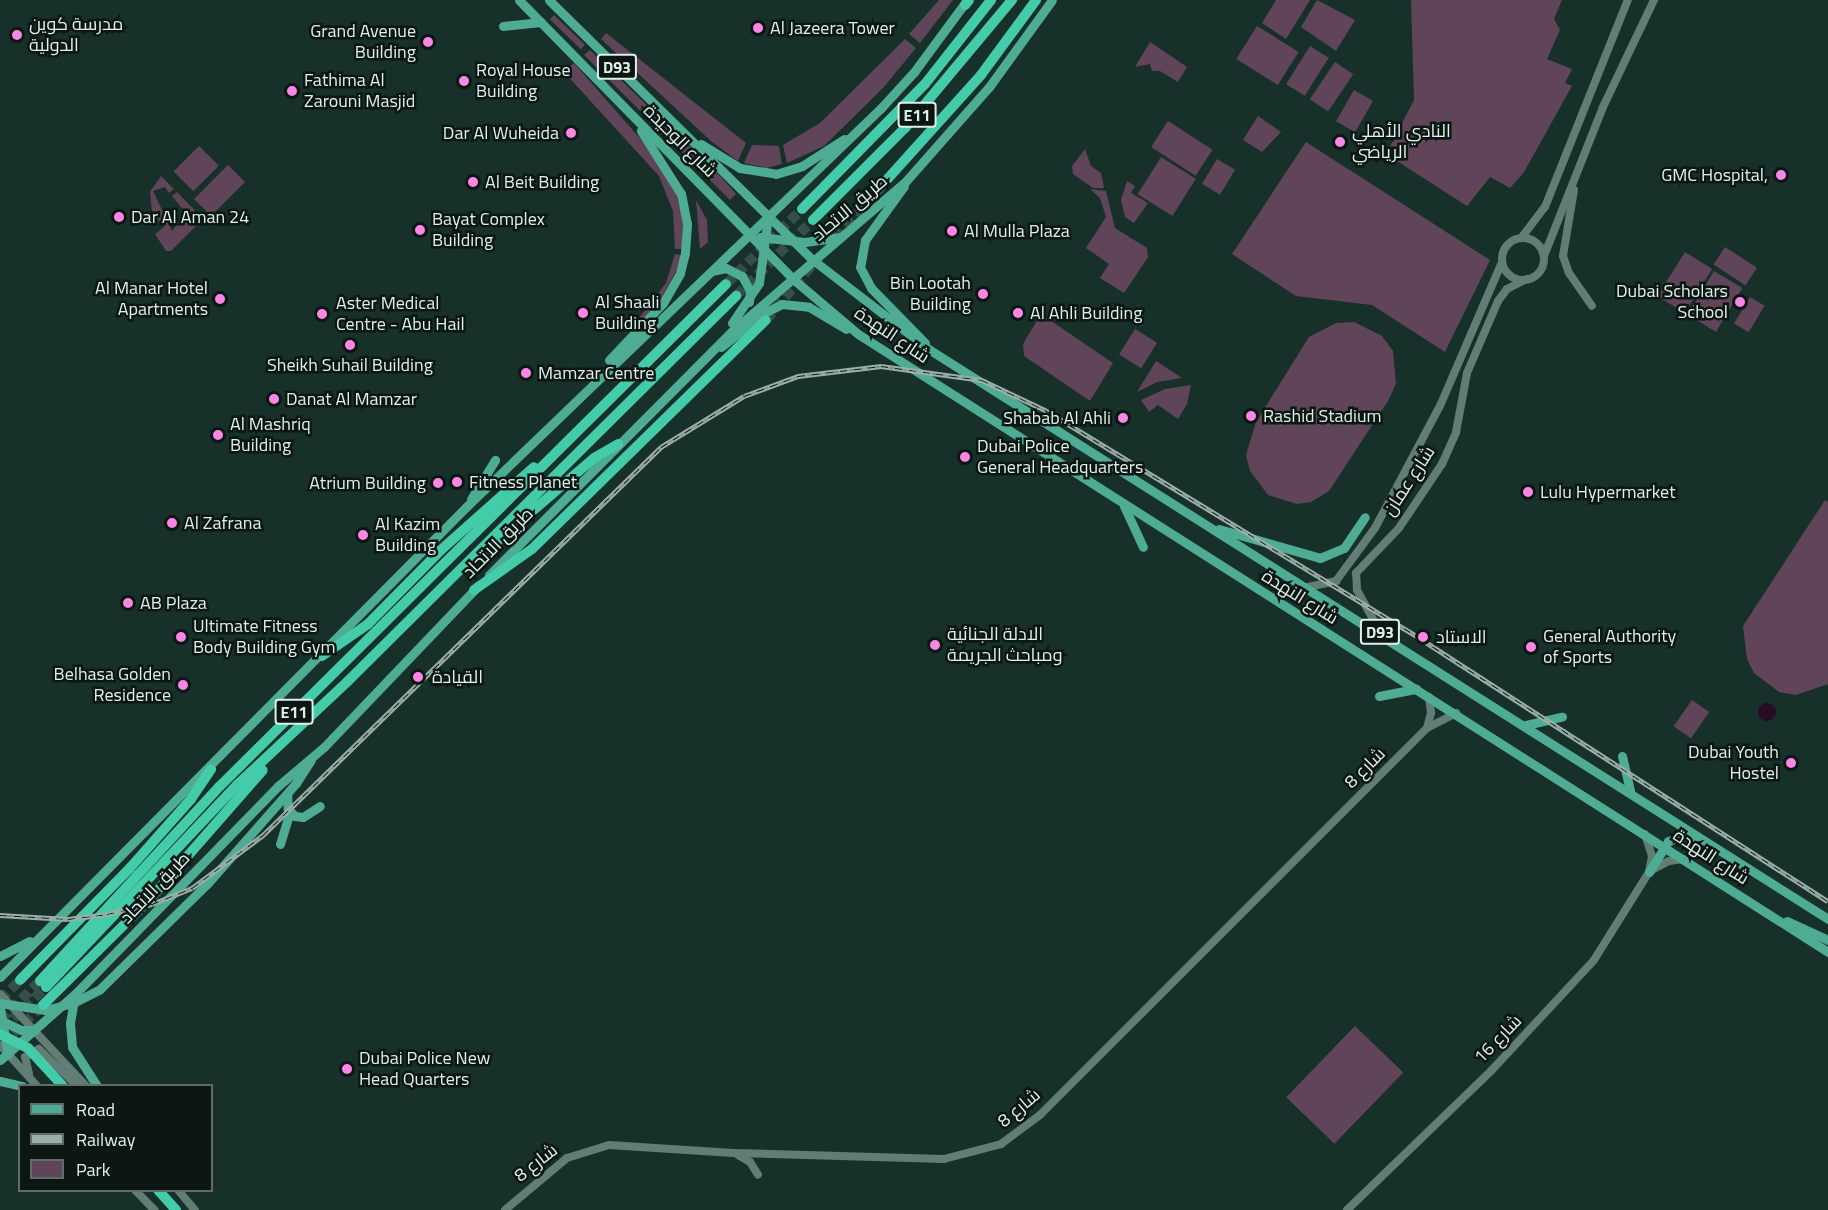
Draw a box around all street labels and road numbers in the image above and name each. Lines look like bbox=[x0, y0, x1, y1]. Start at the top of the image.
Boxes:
road number: D93 bbox=[596, 54, 638, 80]
street label: شارع الوحيدة bbox=[639, 100, 721, 182]
road number: E11 bbox=[898, 102, 936, 128]
street label: طريق الاتحاد bbox=[808, 170, 892, 246]
street label: شارع النهدة bbox=[850, 302, 934, 368]
street label: شارع عمان bbox=[1378, 442, 1440, 520]
street label: طريق الاتحاد bbox=[458, 503, 538, 583]
street label: شارع النهدة bbox=[1258, 565, 1342, 629]
road number: D93 bbox=[1359, 619, 1401, 645]
road number: E11 bbox=[274, 699, 314, 725]
street label: شارع 8 bbox=[1340, 743, 1390, 793]
street label: شارع النهدة bbox=[1669, 825, 1753, 889]
street label: طريق الاتحاد bbox=[116, 848, 194, 928]
street label: شارع 16 bbox=[1470, 1010, 1526, 1068]
street label: شارع 8 bbox=[993, 1084, 1045, 1132]
street label: شارع 8 bbox=[510, 1139, 562, 1187]

